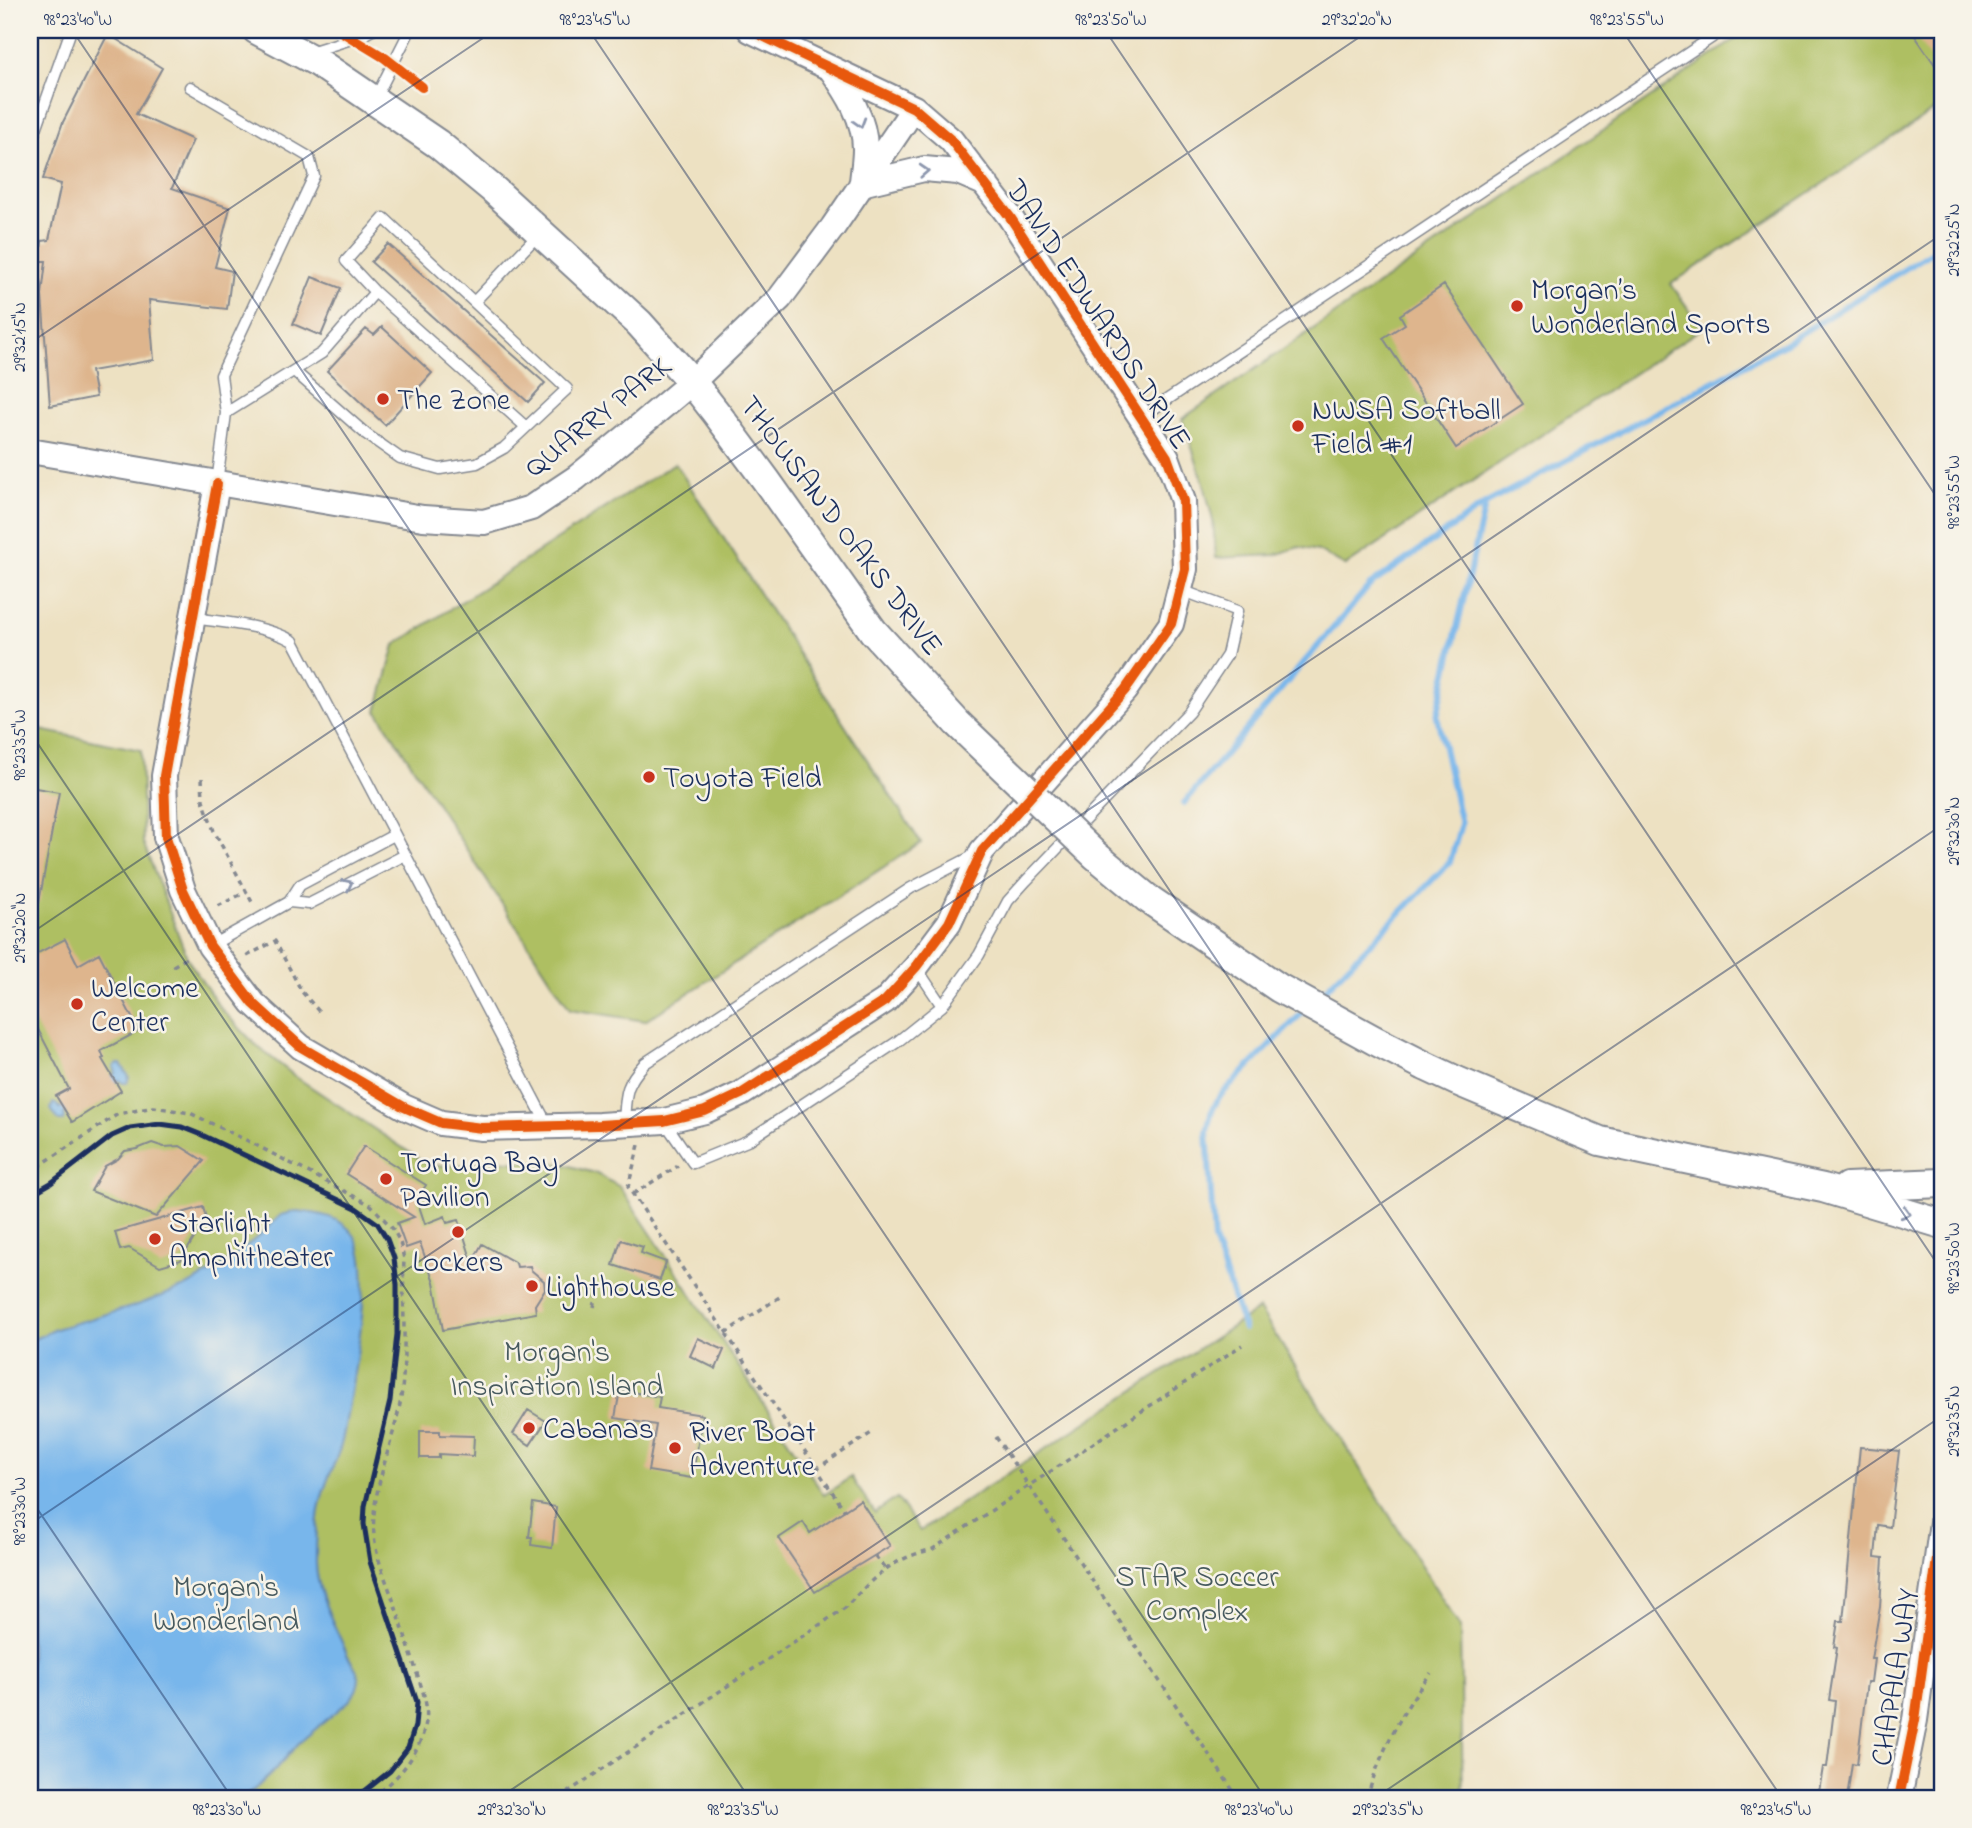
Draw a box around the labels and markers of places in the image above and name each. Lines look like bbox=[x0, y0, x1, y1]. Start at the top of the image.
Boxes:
place label: Morgan’s Wonderland Sports bbox=[1531, 270, 1770, 348]
marker: Morgan’s Wonderland Sports bbox=[1509, 298, 1525, 314]
place label: The Zone bbox=[397, 380, 511, 424]
place label: NWSA Softball Field #1 bbox=[1311, 390, 1501, 468]
marker: The Zone bbox=[375, 391, 391, 407]
marker: NWSA Softball Field #1 bbox=[1290, 418, 1306, 434]
place label: Toyota Field bbox=[663, 758, 822, 802]
marker: Toyota Field bbox=[641, 769, 657, 785]
place label: Welcome Center bbox=[91, 968, 199, 1046]
marker: Welcome Center bbox=[69, 996, 85, 1012]
place label: Tortuga Bay Pavilion bbox=[400, 1143, 558, 1221]
marker: Tortuga Bay Pavilion bbox=[378, 1171, 394, 1187]
place label: Starlight Amphitheater bbox=[169, 1203, 333, 1281]
marker: Lockers bbox=[450, 1224, 466, 1240]
marker: Starlight Amphitheater bbox=[147, 1231, 163, 1247]
place label: Lockers bbox=[412, 1242, 504, 1286]
place label: Lighthouse bbox=[546, 1267, 675, 1311]
marker: Lighthouse bbox=[524, 1278, 540, 1294]
place label: Cabanas bbox=[543, 1409, 654, 1453]
place label: River Boat Adventure bbox=[689, 1412, 816, 1490]
marker: Cabanas bbox=[521, 1420, 537, 1436]
marker: River Boat Adventure bbox=[667, 1440, 683, 1456]

